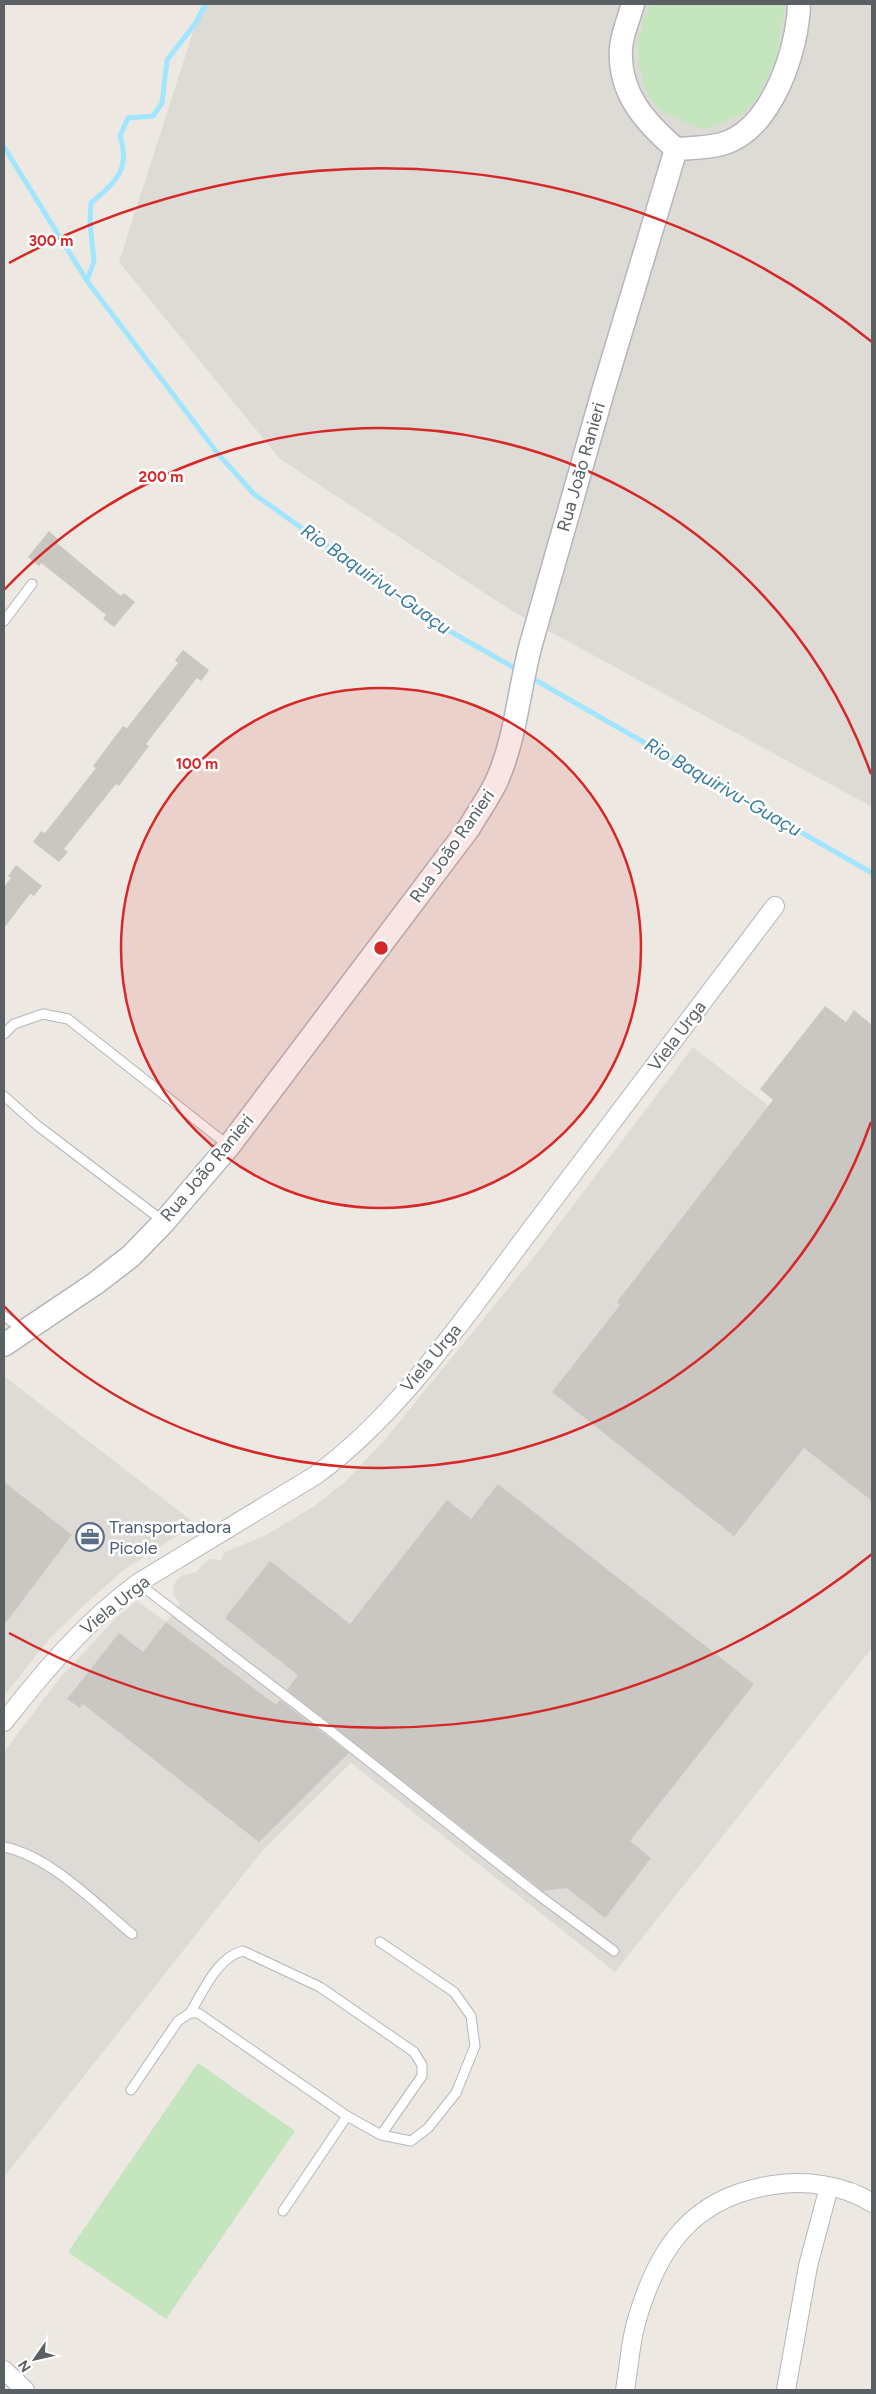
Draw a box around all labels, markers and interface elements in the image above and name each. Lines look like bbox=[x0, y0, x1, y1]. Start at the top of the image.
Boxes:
text: 300 m bbox=[29, 232, 73, 250]
street label: Rua João Ranieri bbox=[552, 400, 610, 534]
text: 200 m bbox=[139, 468, 183, 486]
water label: Rio Baquirivu-Guaçu bbox=[297, 519, 456, 640]
water label: Rio Baquirivu-Guaçu bbox=[640, 733, 806, 842]
text: 100 m bbox=[176, 755, 218, 773]
street label: Rua João Ranieri bbox=[405, 785, 499, 907]
centre of rings bbox=[372, 939, 390, 957]
street label: Viela Urga bbox=[643, 996, 711, 1076]
street label: Rua João Ranieri bbox=[156, 1110, 258, 1226]
street label: Viela Urga bbox=[396, 1319, 466, 1397]
place label: Transportadora Picole bbox=[109, 1516, 231, 1559]
office icon: Transportadora Picole bbox=[75, 1522, 105, 1552]
street label: Viela Urga bbox=[76, 1570, 154, 1640]
north arrow bbox=[10, 2334, 60, 2384]
text: N bbox=[15, 2357, 35, 2375]

